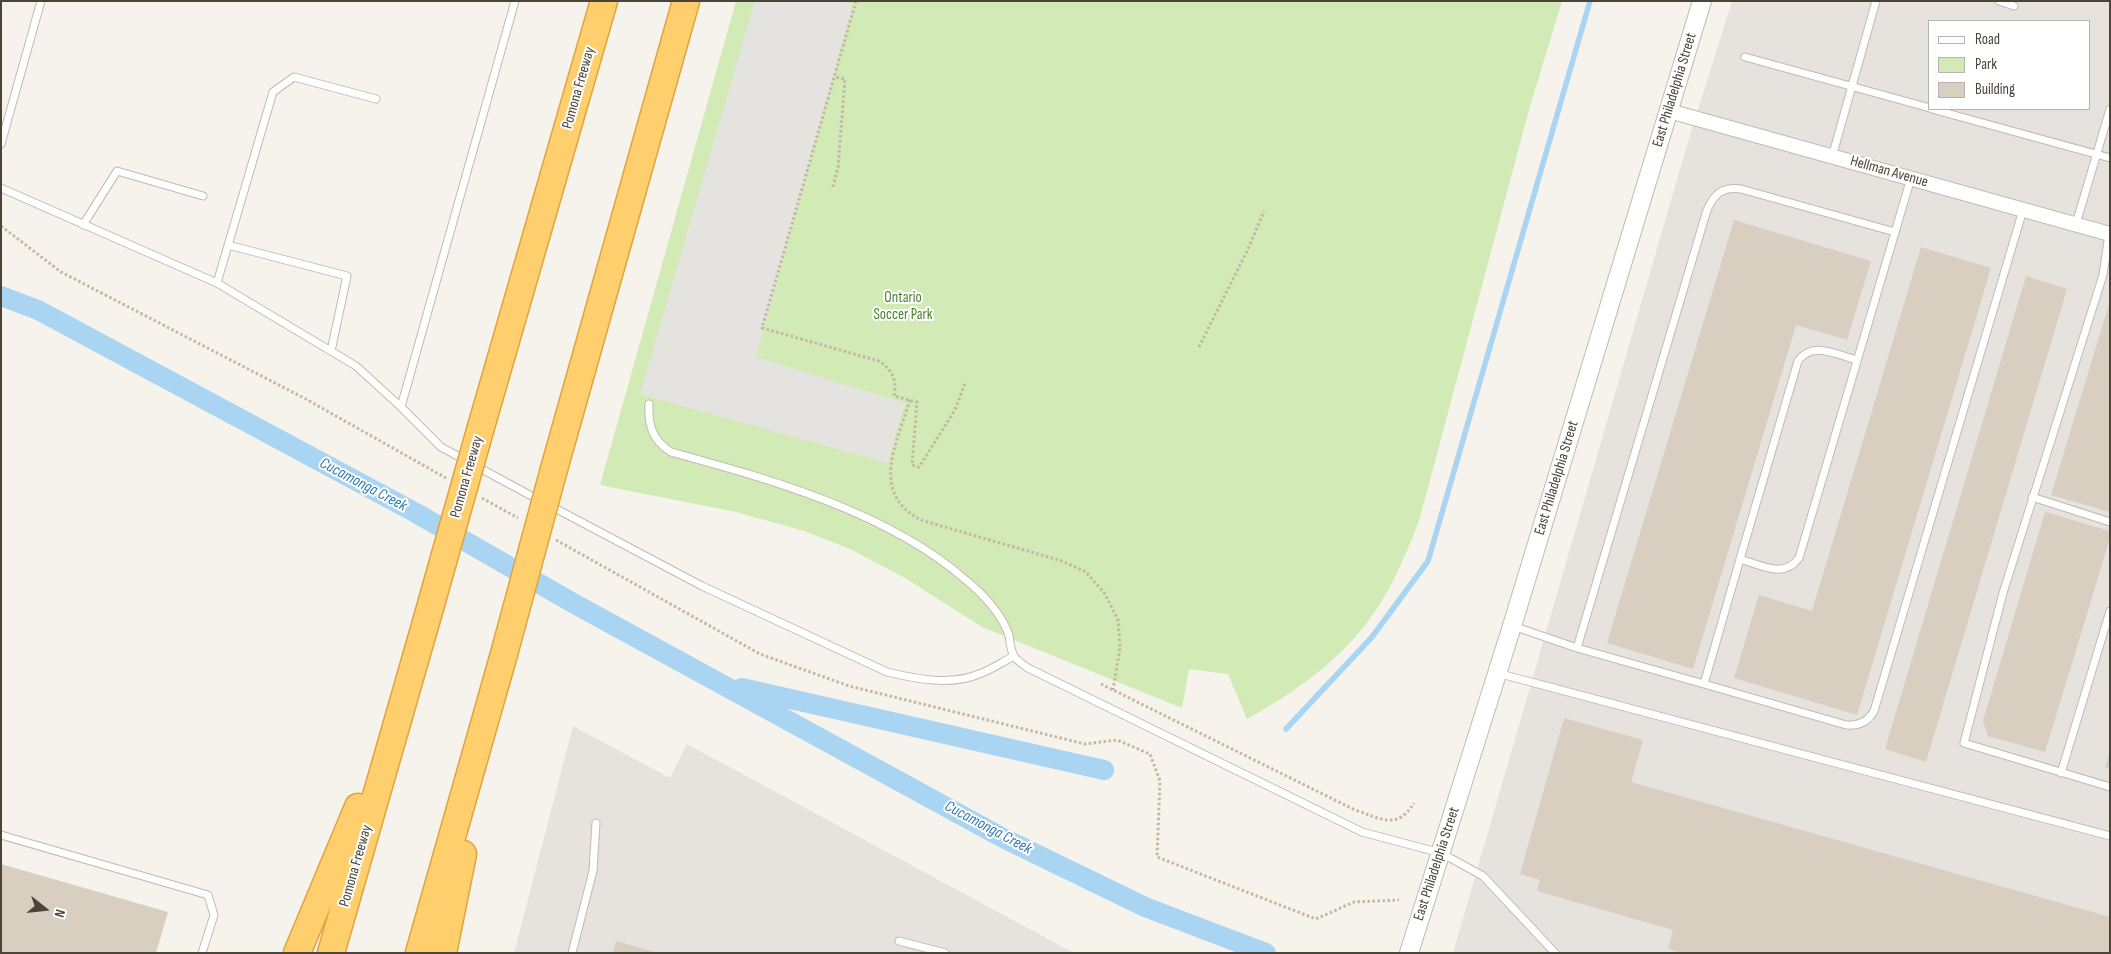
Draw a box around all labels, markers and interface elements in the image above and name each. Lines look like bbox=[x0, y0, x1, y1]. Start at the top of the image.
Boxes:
legend bbox=[1928, 20, 2091, 110]
text: Road bbox=[1975, 30, 2000, 49]
street label: East Philadelphia Street bbox=[1649, 31, 1701, 149]
street label: Pomona Freeway bbox=[559, 45, 599, 131]
text: Park bbox=[1975, 55, 1997, 74]
text: Building bbox=[1975, 80, 2015, 99]
street label: Hellman Avenue bbox=[1848, 152, 1930, 192]
park label: Ontario Soccer Park bbox=[873, 289, 933, 324]
street label: East Philadelphia Street bbox=[1531, 419, 1583, 537]
street label: Pomona Freeway bbox=[447, 434, 487, 520]
water label: Cucamonga Creek bbox=[316, 454, 410, 516]
water label: Cucamonga Creek bbox=[941, 797, 1035, 859]
street label: East Philadelphia Street bbox=[1410, 805, 1464, 923]
street label: Pomona Freeway bbox=[336, 823, 376, 909]
north arrow bbox=[20, 884, 70, 934]
text: N bbox=[51, 907, 69, 919]

